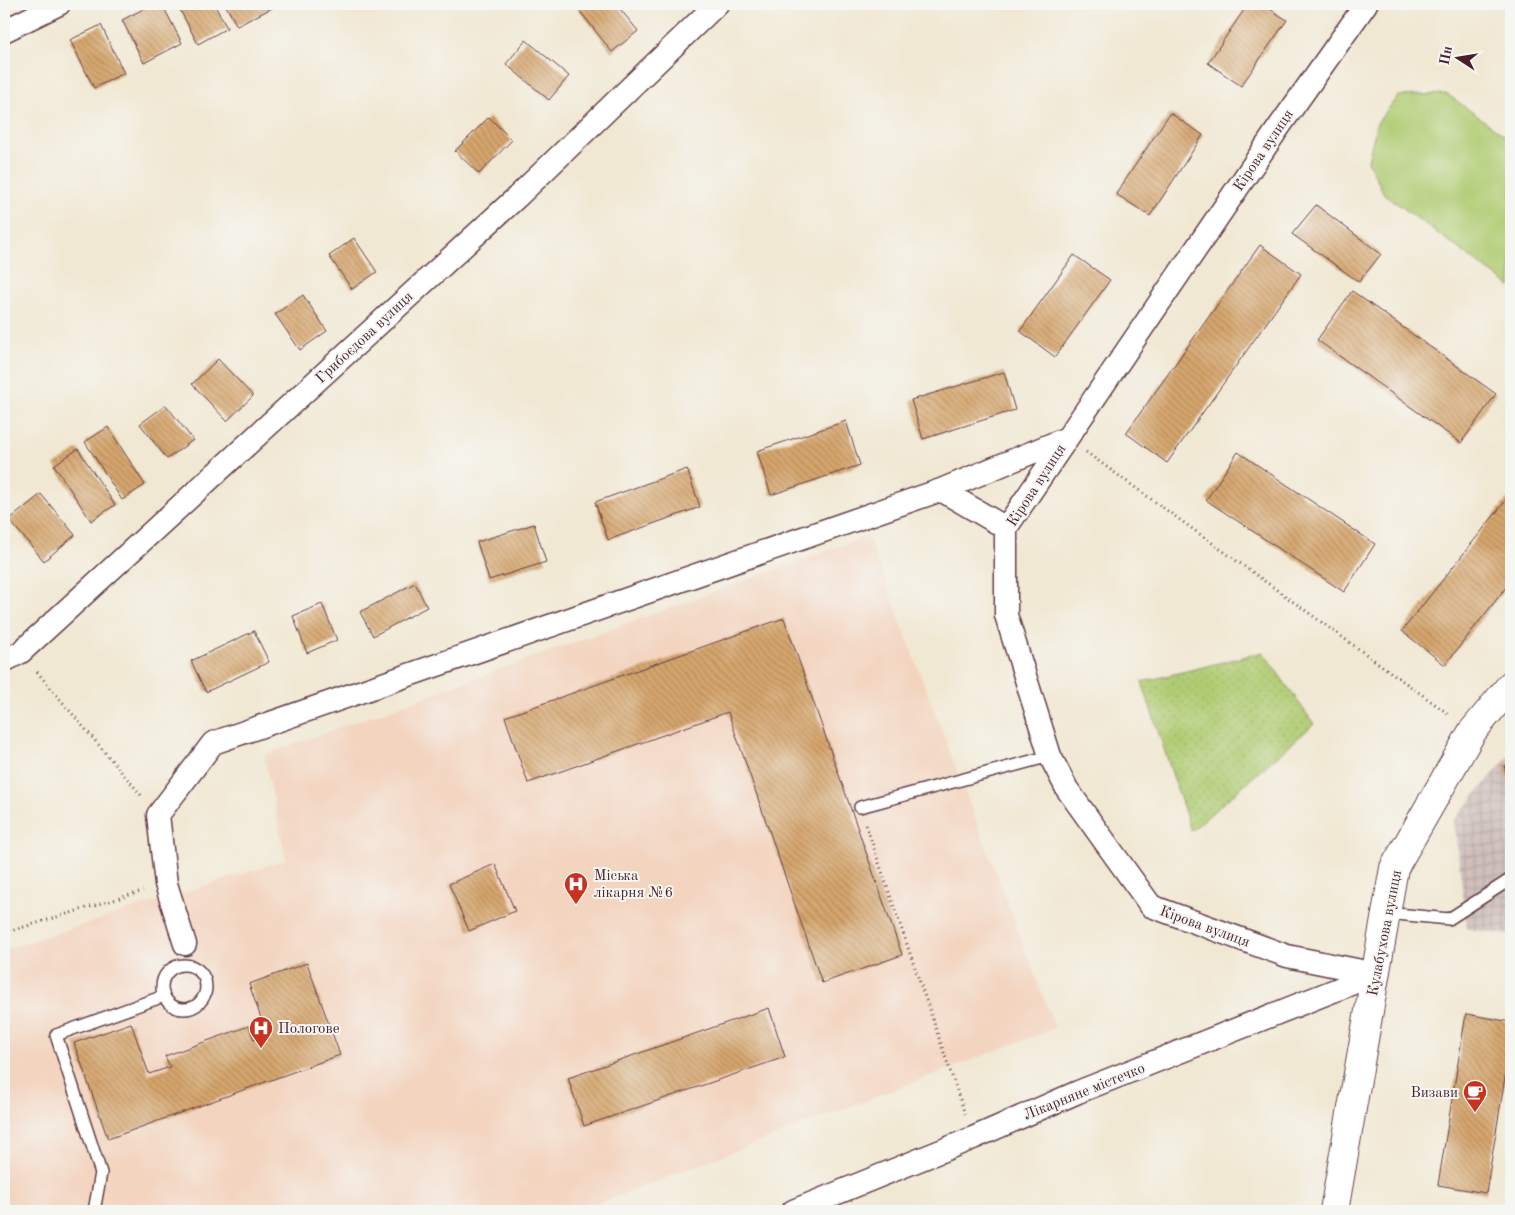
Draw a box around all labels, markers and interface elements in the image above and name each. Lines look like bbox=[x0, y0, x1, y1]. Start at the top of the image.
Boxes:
north arrow bbox=[1432, 32, 1482, 82]
text: Пн bbox=[1437, 45, 1455, 66]
street label: Кірова вулиця bbox=[1231, 107, 1297, 194]
street label: Грибоєдова вулиця bbox=[314, 289, 417, 387]
street label: Кірова вулиця bbox=[1005, 442, 1070, 530]
place label: Міська лікарня №6 bbox=[594, 869, 673, 901]
street label: Кулабухова вулиця bbox=[1366, 869, 1405, 998]
hospital icon: Міська лікарня №6 bbox=[563, 871, 589, 905]
street label: Кірова вулиця bbox=[1157, 904, 1252, 951]
hospital icon: Пологове bbox=[248, 1015, 274, 1049]
place label: Пологове bbox=[278, 1022, 340, 1037]
street label: Лікарняне містечко bbox=[1022, 1061, 1147, 1124]
cafe icon: Визави bbox=[1462, 1079, 1488, 1113]
place label: Визави bbox=[1410, 1086, 1458, 1101]

